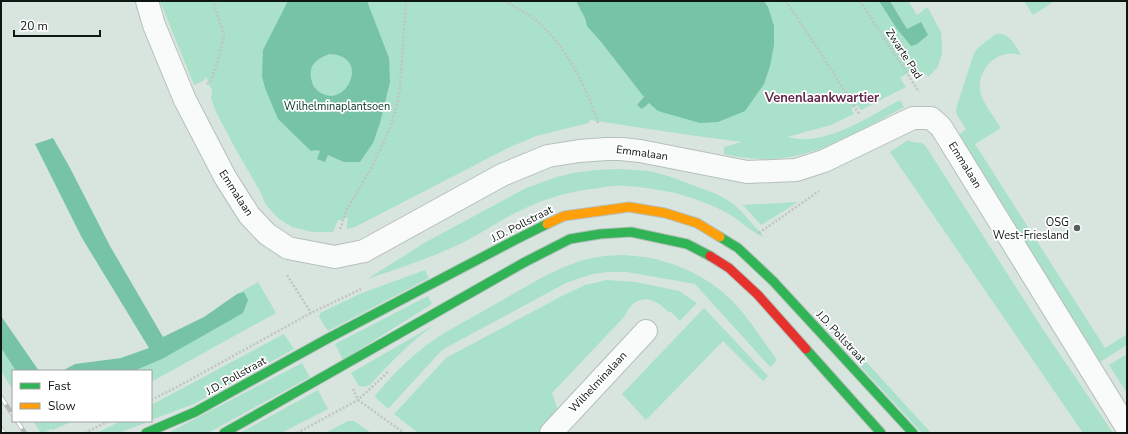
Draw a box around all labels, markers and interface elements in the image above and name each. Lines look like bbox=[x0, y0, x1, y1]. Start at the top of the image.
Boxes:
scale bar bbox=[14, 12, 100, 38]
text: 20 m bbox=[20, 18, 48, 34]
street label: Zwarte Pad bbox=[882, 26, 926, 82]
district label: Venenlaankwartier bbox=[764, 89, 880, 107]
park label: Wilhelminaplantsoen bbox=[284, 99, 390, 114]
street label: Emmalaan bbox=[945, 139, 985, 191]
street label: Emmalaan bbox=[615, 142, 669, 164]
street label: Emmalaan bbox=[215, 167, 257, 219]
street label: J.D. Pollstraat bbox=[488, 202, 555, 246]
place label: OSG West-Friesland bbox=[993, 215, 1069, 243]
marker: OSG West-Friesland bbox=[1072, 223, 1082, 233]
street label: J.D. Pollstraat bbox=[812, 307, 869, 367]
street label: Wilhelminalaan bbox=[566, 348, 630, 416]
street label: J.D. Pollstraat bbox=[202, 353, 269, 399]
legend bbox=[12, 370, 152, 422]
text: Fast bbox=[48, 378, 71, 394]
text: Slow bbox=[48, 398, 76, 414]

